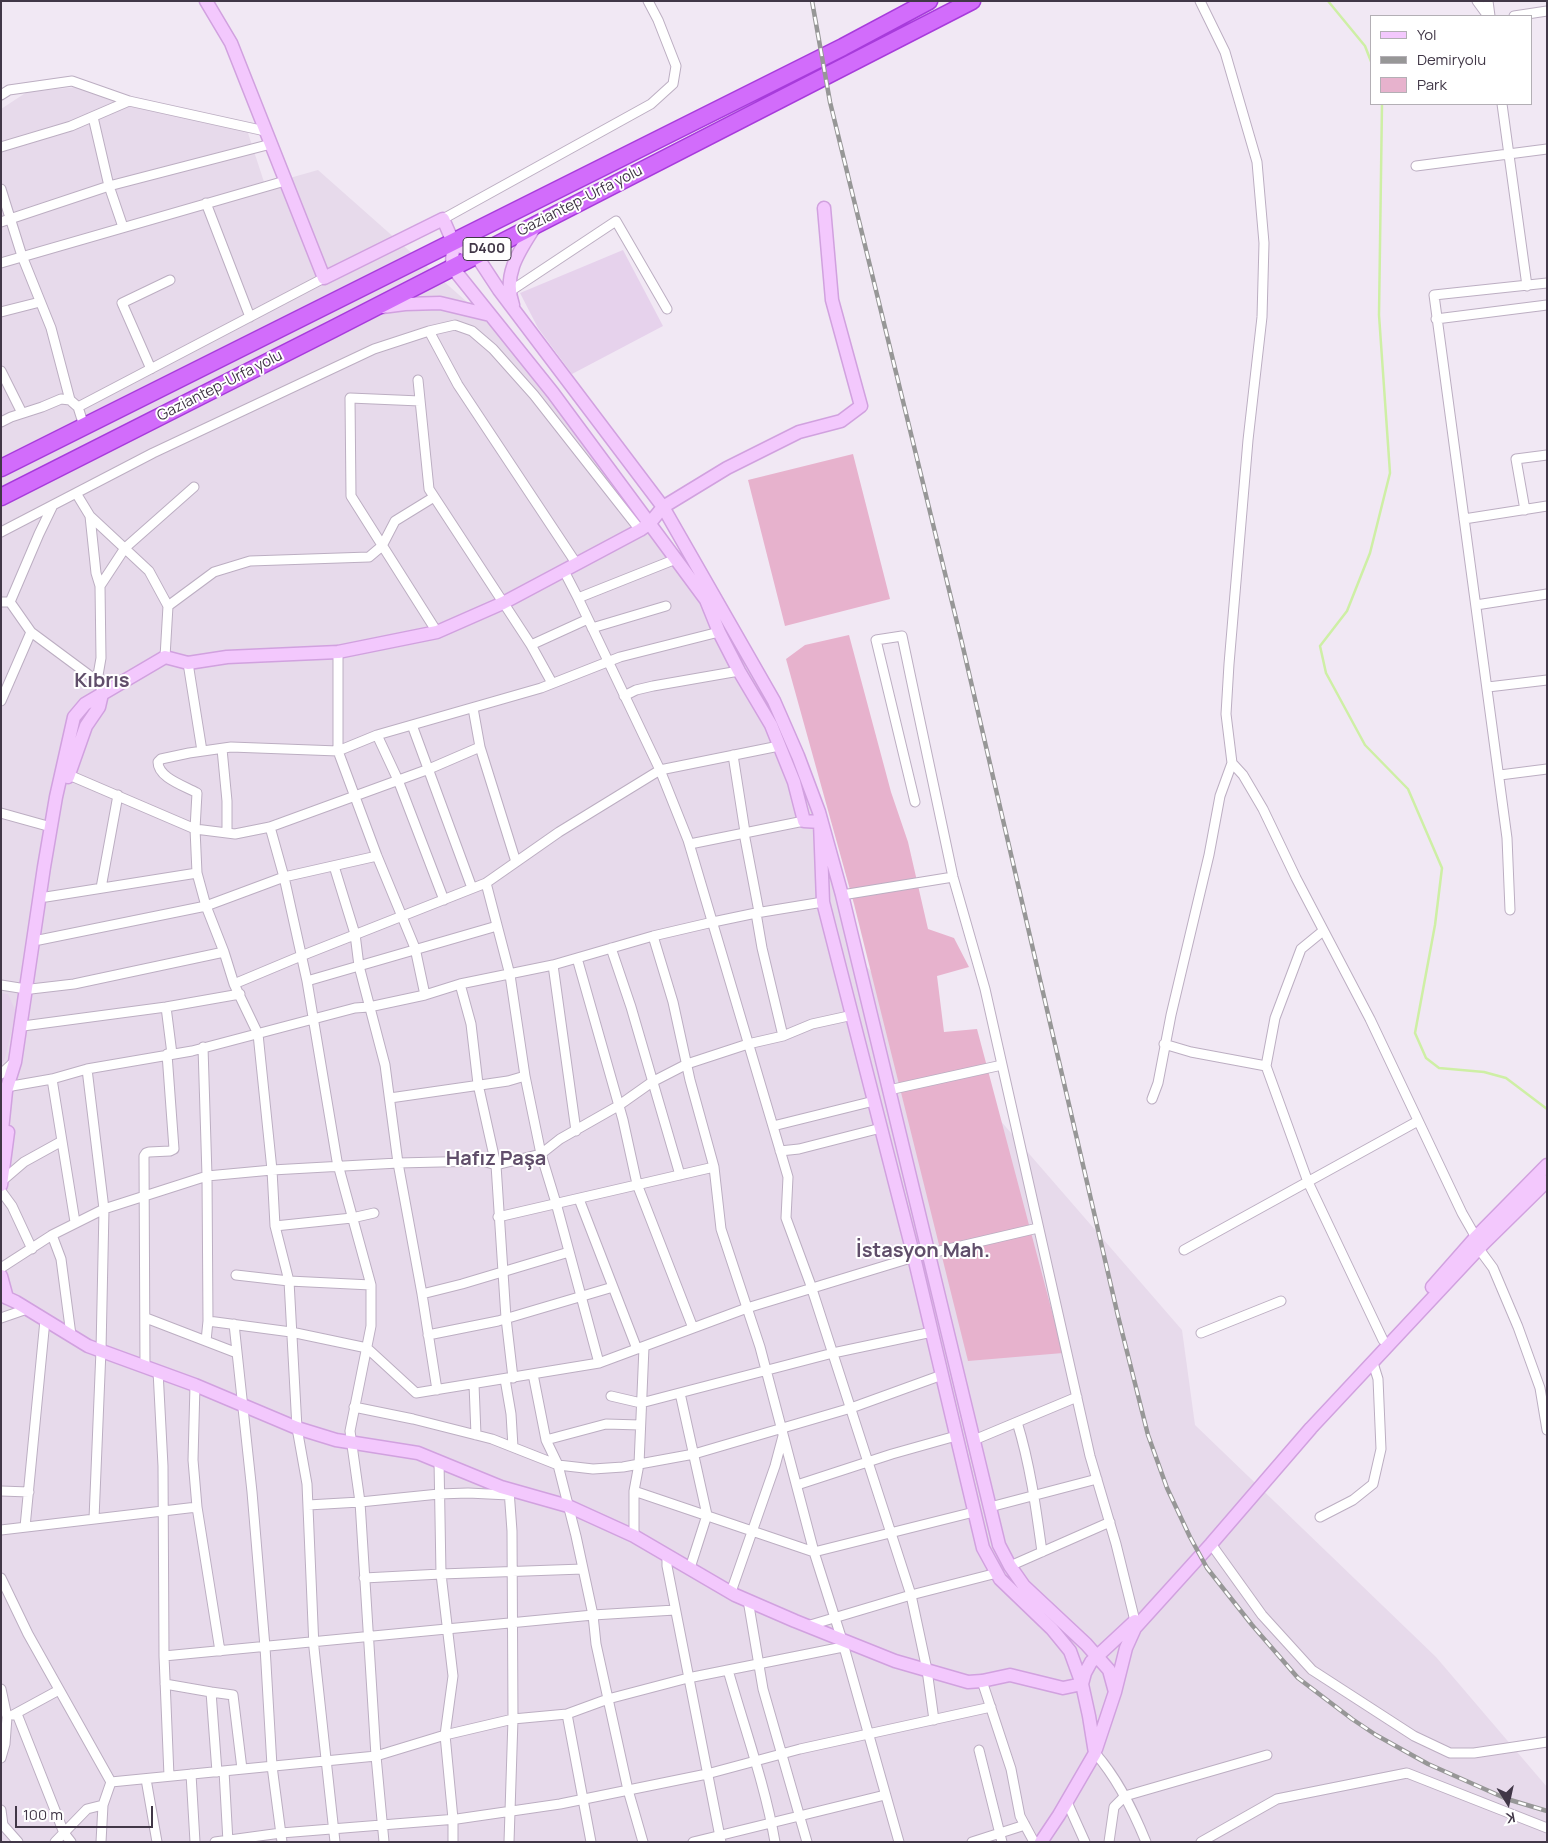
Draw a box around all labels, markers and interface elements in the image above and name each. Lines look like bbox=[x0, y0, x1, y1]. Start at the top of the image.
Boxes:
legend bbox=[1370, 15, 1533, 105]
text: Yol bbox=[1417, 24, 1437, 45]
text: Demiryolu bbox=[1417, 49, 1486, 70]
text: Park bbox=[1417, 74, 1447, 95]
street label: Gaziantep-Urfa yolu bbox=[514, 162, 646, 240]
road number: D400 bbox=[463, 238, 511, 260]
street label: Gaziantep-Urfa yolu bbox=[154, 347, 286, 425]
district label: Kıbrıs bbox=[74, 669, 130, 693]
district label: Hafız Paşa bbox=[446, 1147, 546, 1171]
district label: İstasyon Mah. bbox=[856, 1239, 990, 1263]
north arrow bbox=[1483, 1778, 1533, 1828]
scale bar bbox=[18, 1796, 155, 1828]
text: 100 m bbox=[23, 1804, 63, 1825]
text: K bbox=[1505, 1808, 1517, 1828]

